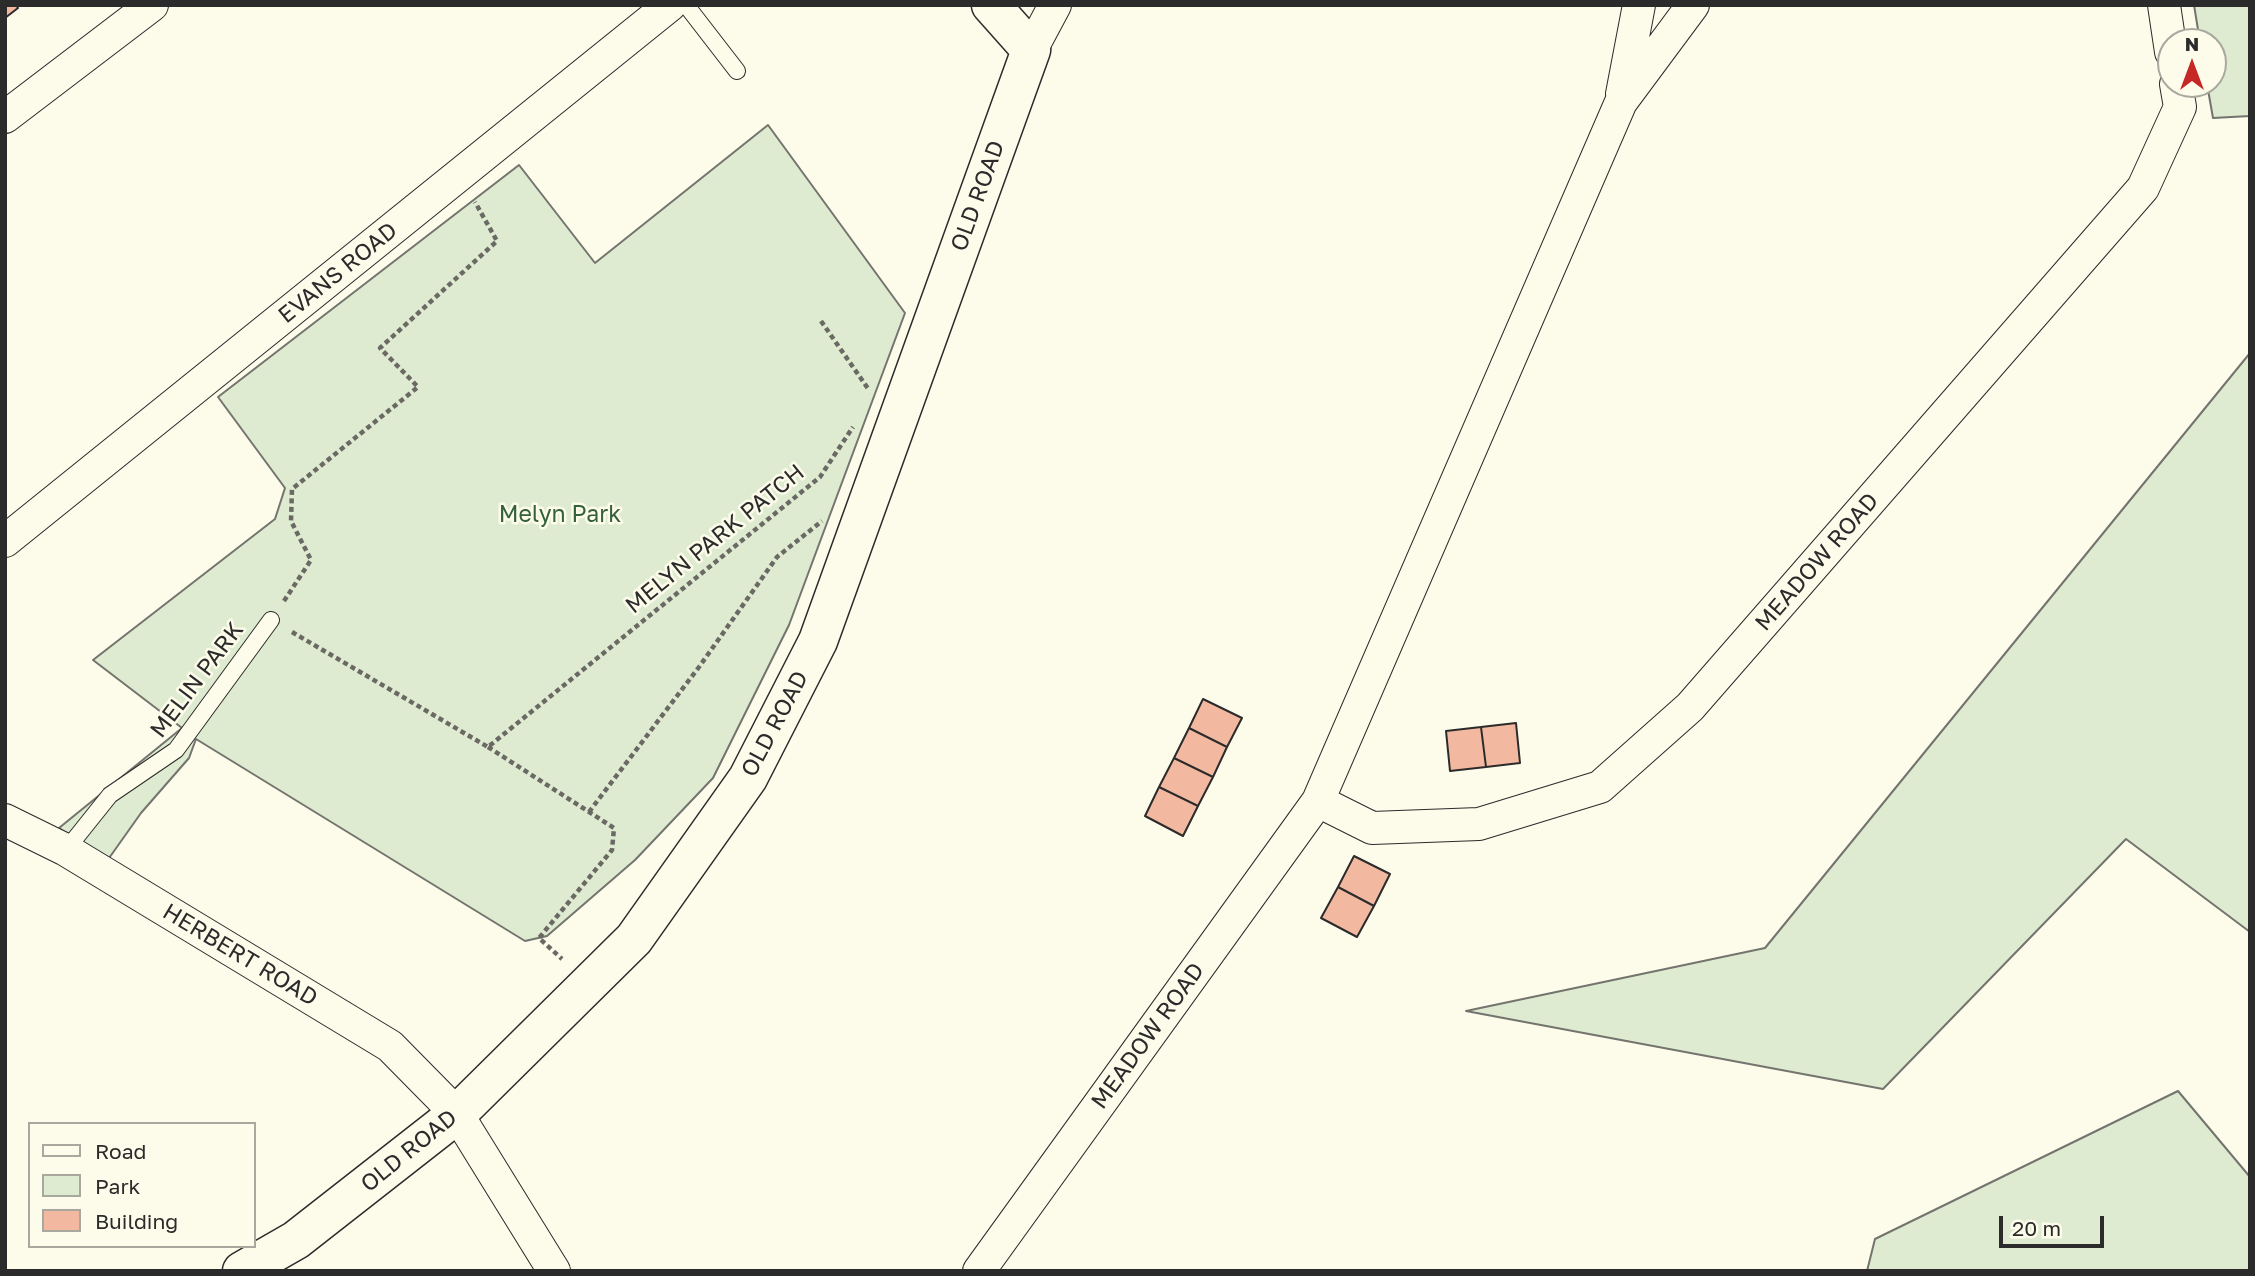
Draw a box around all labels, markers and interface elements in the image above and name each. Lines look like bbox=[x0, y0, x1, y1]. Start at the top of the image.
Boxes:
north arrow bbox=[2157, 28, 2227, 98]
text: N bbox=[2185, 32, 2199, 55]
street label: OLD ROAD bbox=[945, 137, 1011, 255]
street label: EVANS ROAD bbox=[273, 217, 403, 329]
street label: MELYN PARK PATCH bbox=[620, 459, 810, 619]
street label: MEADOW ROAD bbox=[1750, 487, 1884, 637]
park label: Melyn Park bbox=[499, 501, 621, 529]
street label: MELIN PARK bbox=[145, 617, 249, 743]
street label: OLD ROAD bbox=[736, 666, 814, 782]
street label: HERBERT ROAD bbox=[158, 898, 322, 1012]
street label: MEADOW ROAD bbox=[1086, 958, 1210, 1114]
street label: OLD ROAD bbox=[355, 1104, 463, 1198]
legend bbox=[28, 1122, 256, 1248]
text: Road bbox=[95, 1138, 146, 1164]
text: Park bbox=[95, 1173, 140, 1199]
scale bar bbox=[2003, 1202, 2108, 1246]
text: Building bbox=[95, 1208, 178, 1234]
text: 20 m bbox=[2012, 1215, 2061, 1241]

